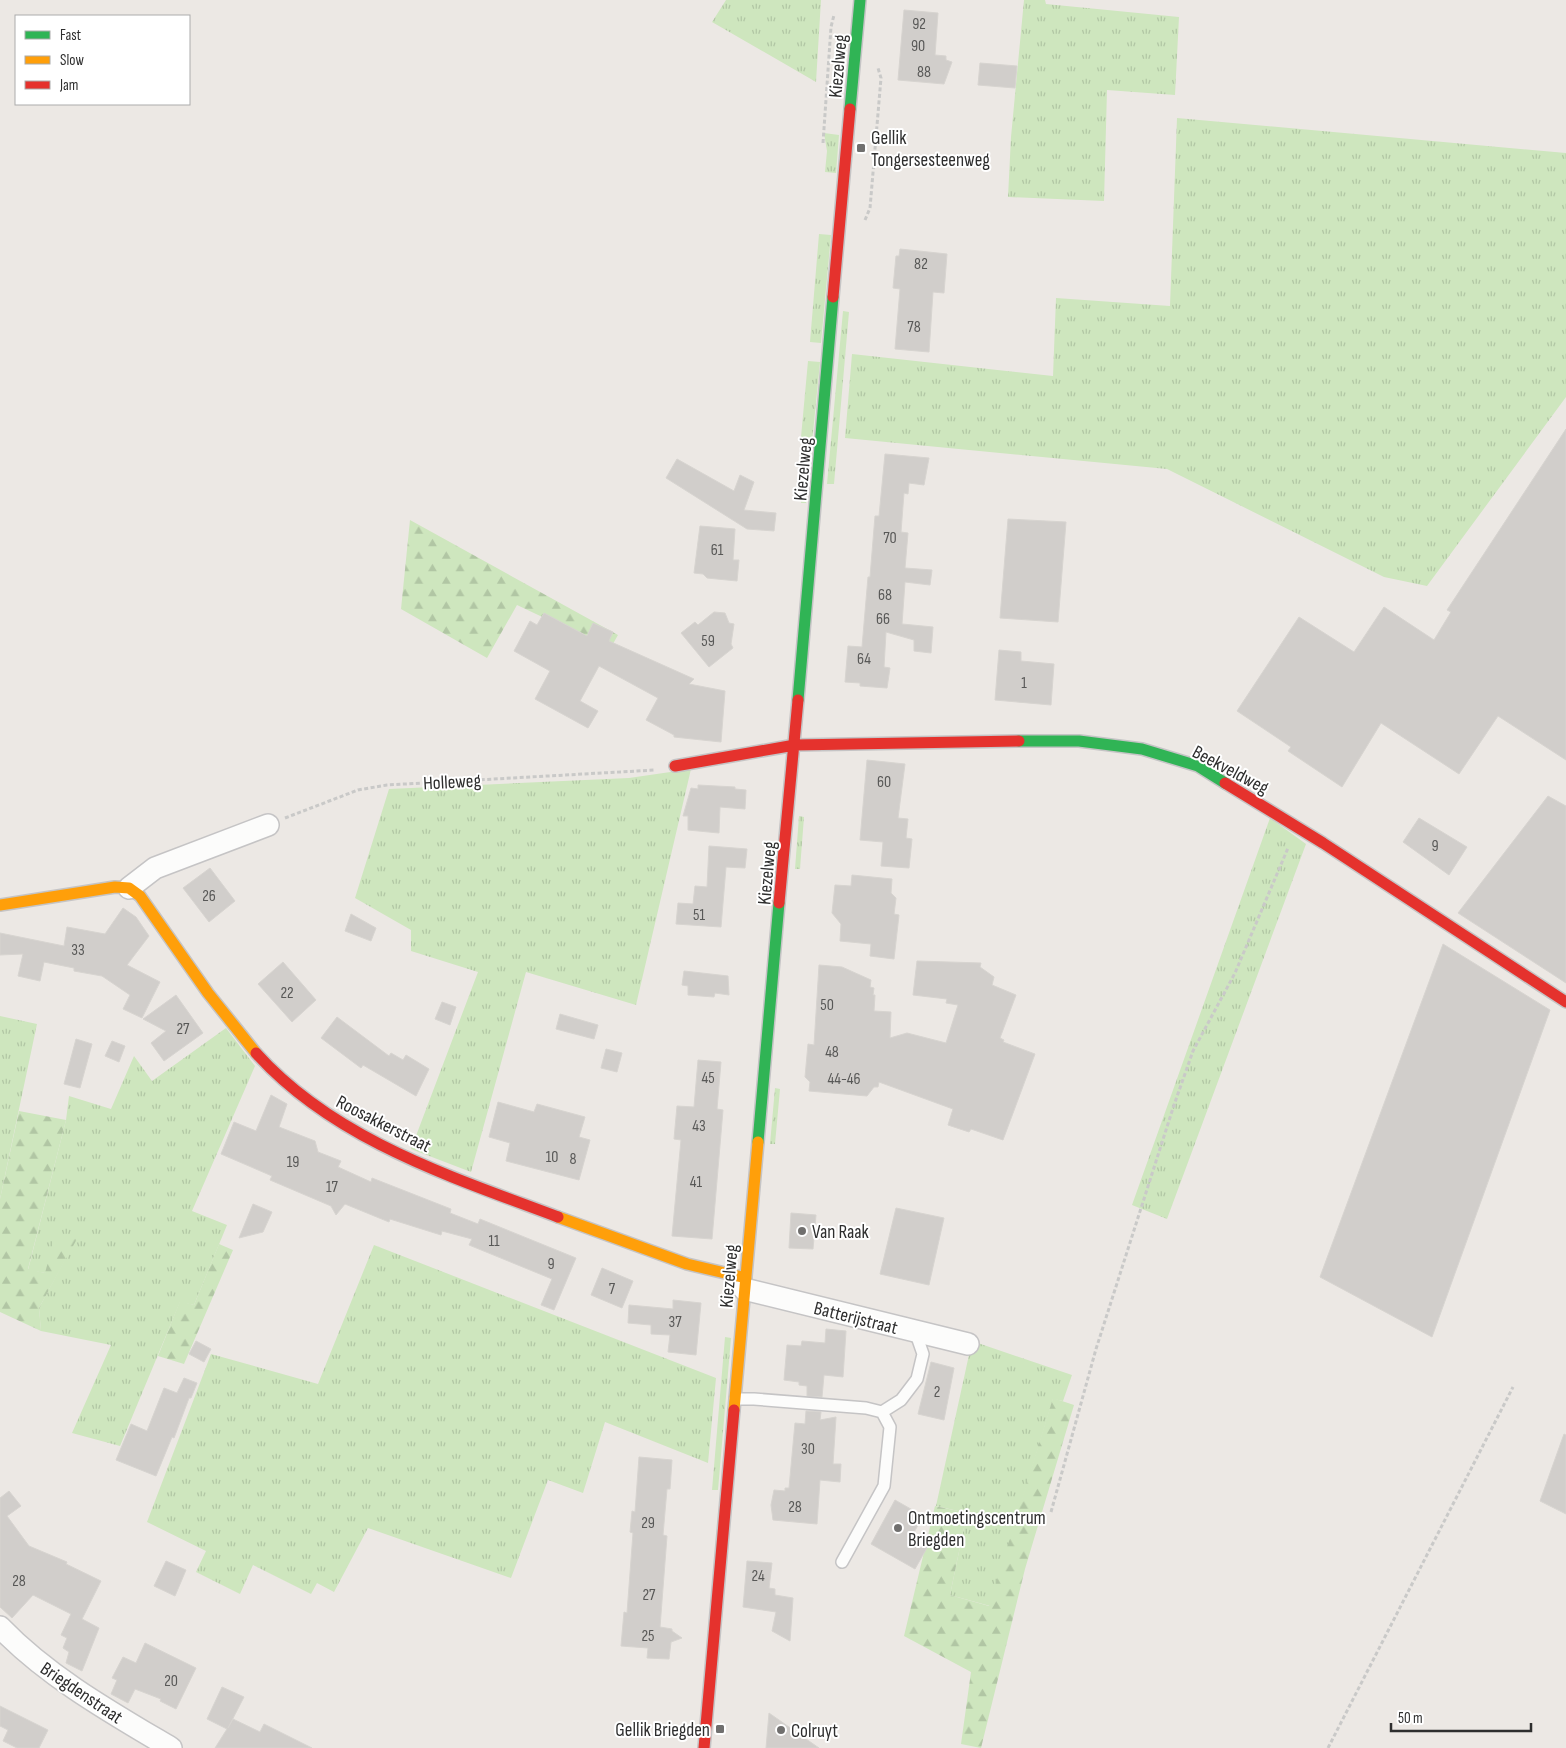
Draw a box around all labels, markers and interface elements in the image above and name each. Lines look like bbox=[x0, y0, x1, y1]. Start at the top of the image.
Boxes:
legend bbox=[15, 15, 190, 105]
house number: 92 bbox=[912, 15, 926, 34]
text: Fast bbox=[60, 26, 82, 45]
street label: Kiezelweg bbox=[824, 33, 853, 99]
house number: 90 bbox=[911, 37, 925, 56]
text: Slow bbox=[60, 51, 84, 70]
house number: 88 bbox=[917, 63, 931, 82]
text: Jam bbox=[59, 76, 78, 95]
place label: Gellik Tongersesteenweg bbox=[871, 127, 990, 172]
marker: Gellik Tongersesteenweg bbox=[855, 142, 867, 154]
house number: 82 bbox=[914, 255, 928, 274]
house number: 78 bbox=[907, 318, 921, 337]
street label: Kiezelweg bbox=[789, 436, 818, 502]
house number: 70 bbox=[883, 529, 897, 548]
house number: 61 bbox=[711, 541, 724, 560]
house number: 68 bbox=[878, 586, 892, 605]
house number: 66 bbox=[876, 610, 890, 629]
house number: 59 bbox=[701, 632, 715, 651]
house number: 64 bbox=[857, 650, 871, 669]
house number: 1 bbox=[1021, 674, 1027, 693]
street label: Beekveldweg bbox=[1188, 741, 1273, 800]
street label: Holleweg bbox=[423, 769, 482, 795]
house number: 60 bbox=[877, 773, 891, 792]
house number: 9 bbox=[1431, 837, 1439, 856]
street label: Kiezelweg bbox=[753, 840, 782, 906]
house number: 26 bbox=[202, 887, 216, 906]
house number: 51 bbox=[693, 906, 705, 925]
house number: 33 bbox=[71, 941, 85, 960]
house number: 22 bbox=[280, 984, 294, 1003]
house number: 50 bbox=[820, 996, 834, 1015]
house number: 27 bbox=[176, 1020, 190, 1039]
house number: 48 bbox=[825, 1043, 839, 1062]
house number: 45 bbox=[701, 1069, 715, 1088]
house number: 44-46 bbox=[827, 1070, 861, 1089]
street label: Roosakkerstraat bbox=[332, 1091, 435, 1158]
house number: 43 bbox=[692, 1117, 706, 1136]
house number: 10 bbox=[546, 1148, 558, 1167]
house number: 8 bbox=[569, 1150, 577, 1169]
house number: 19 bbox=[287, 1153, 299, 1172]
house number: 41 bbox=[690, 1173, 703, 1192]
house number: 17 bbox=[326, 1178, 339, 1197]
place label: Van Raak bbox=[812, 1221, 870, 1244]
marker: Van Raak bbox=[796, 1225, 808, 1237]
house number: 11 bbox=[488, 1232, 500, 1251]
street label: Kiezelweg bbox=[715, 1243, 744, 1309]
house number: 9 bbox=[547, 1255, 555, 1274]
house number: 7 bbox=[609, 1280, 616, 1299]
street label: Batterijstraat bbox=[811, 1297, 900, 1340]
house number: 37 bbox=[668, 1313, 682, 1332]
house number: 2 bbox=[934, 1383, 940, 1402]
house number: 30 bbox=[801, 1440, 815, 1459]
house number: 28 bbox=[788, 1498, 802, 1517]
place label: Ontmoetingscentrum Briegden bbox=[908, 1507, 1046, 1552]
house number: 29 bbox=[641, 1514, 655, 1533]
marker: Ontmoetingscentrum Briegden bbox=[892, 1522, 904, 1534]
house number: 24 bbox=[751, 1567, 765, 1586]
house number: 28 bbox=[12, 1572, 26, 1591]
house number: 27 bbox=[642, 1586, 656, 1605]
house number: 25 bbox=[641, 1627, 655, 1646]
street label: Briegdenstraat bbox=[36, 1657, 127, 1729]
house number: 20 bbox=[164, 1672, 178, 1691]
scale bar bbox=[1391, 1700, 1531, 1732]
text: 50 m bbox=[1398, 1709, 1423, 1728]
place label: Gellik Briegden bbox=[615, 1719, 710, 1742]
place label: Colruyt bbox=[791, 1720, 838, 1743]
marker: Gellik Briegden bbox=[714, 1723, 726, 1735]
marker: Colruyt bbox=[775, 1724, 787, 1736]

